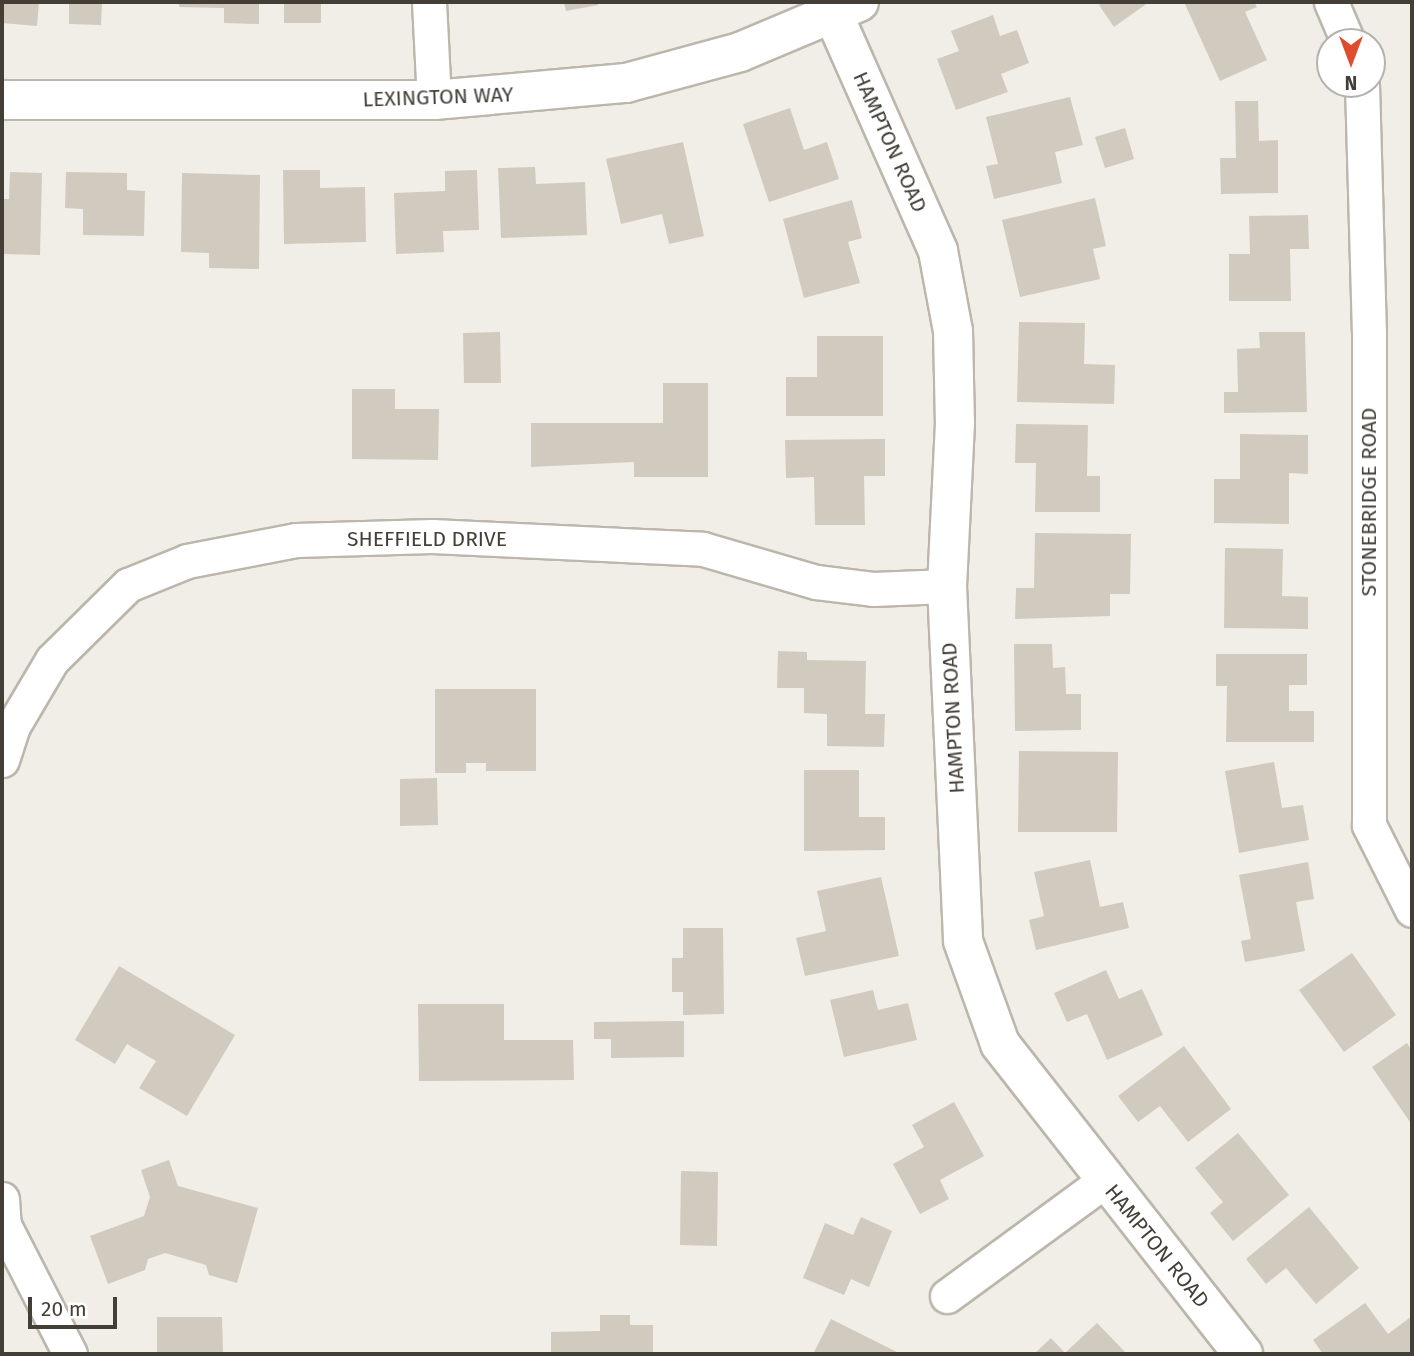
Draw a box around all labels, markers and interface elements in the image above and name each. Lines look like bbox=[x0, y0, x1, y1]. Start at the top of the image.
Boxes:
north arrow bbox=[1316, 28, 1386, 98]
street label: HAMPTON ROAD bbox=[848, 68, 932, 216]
text: N bbox=[1345, 71, 1357, 94]
street label: LEXINGTON WAY bbox=[362, 82, 514, 112]
street label: STONEBRIDGE ROAD bbox=[1356, 408, 1382, 596]
street label: SHEFFIELD DRIVE bbox=[347, 526, 507, 552]
street label: HAMPTON ROAD bbox=[936, 642, 970, 794]
street label: HAMPTON ROAD bbox=[1100, 1179, 1214, 1313]
scale bar bbox=[32, 1282, 121, 1326]
text: 20 m bbox=[41, 1296, 87, 1322]

